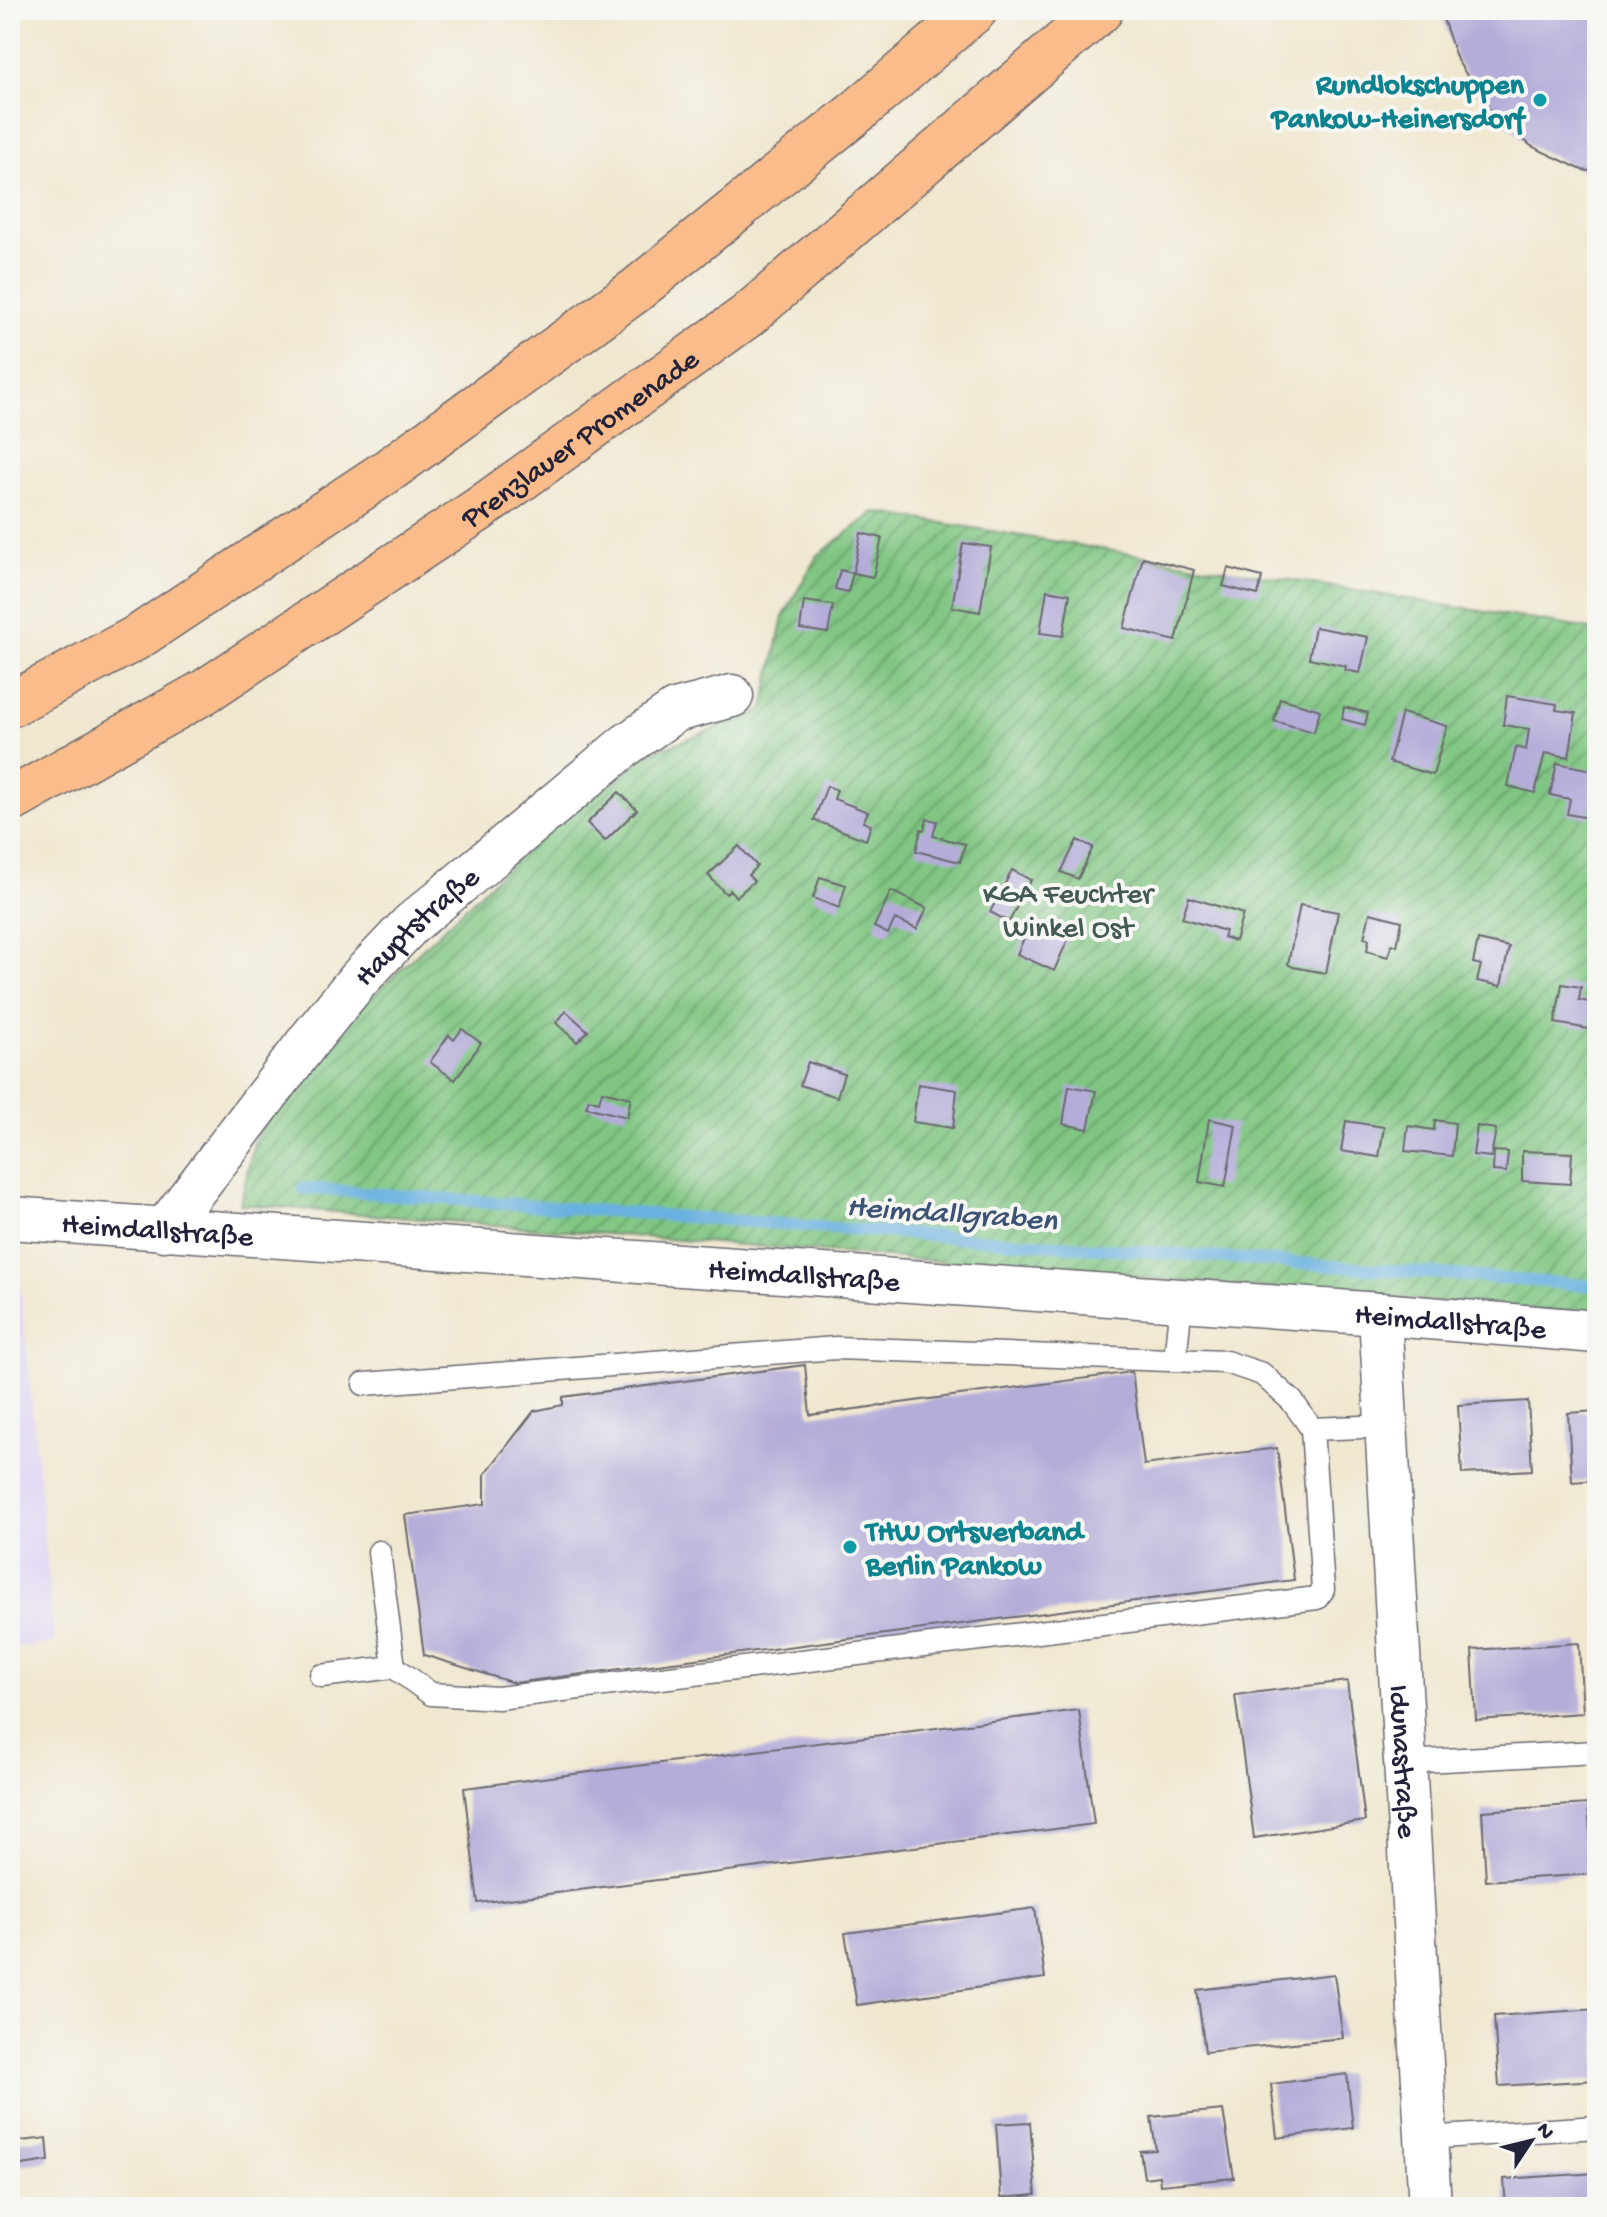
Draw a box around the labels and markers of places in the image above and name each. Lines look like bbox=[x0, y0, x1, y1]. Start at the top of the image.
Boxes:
place label: Rundlokschuppen Pankow-Heinersdorf bbox=[1269, 70, 1527, 139]
marker: Rundlokschuppen Pankow-Heinersdorf bbox=[1531, 91, 1549, 109]
place label: THW Ortsverband Berlin Pankow bbox=[864, 1517, 1086, 1586]
marker: THW Ortsverband Berlin Pankow bbox=[841, 1538, 859, 1556]

